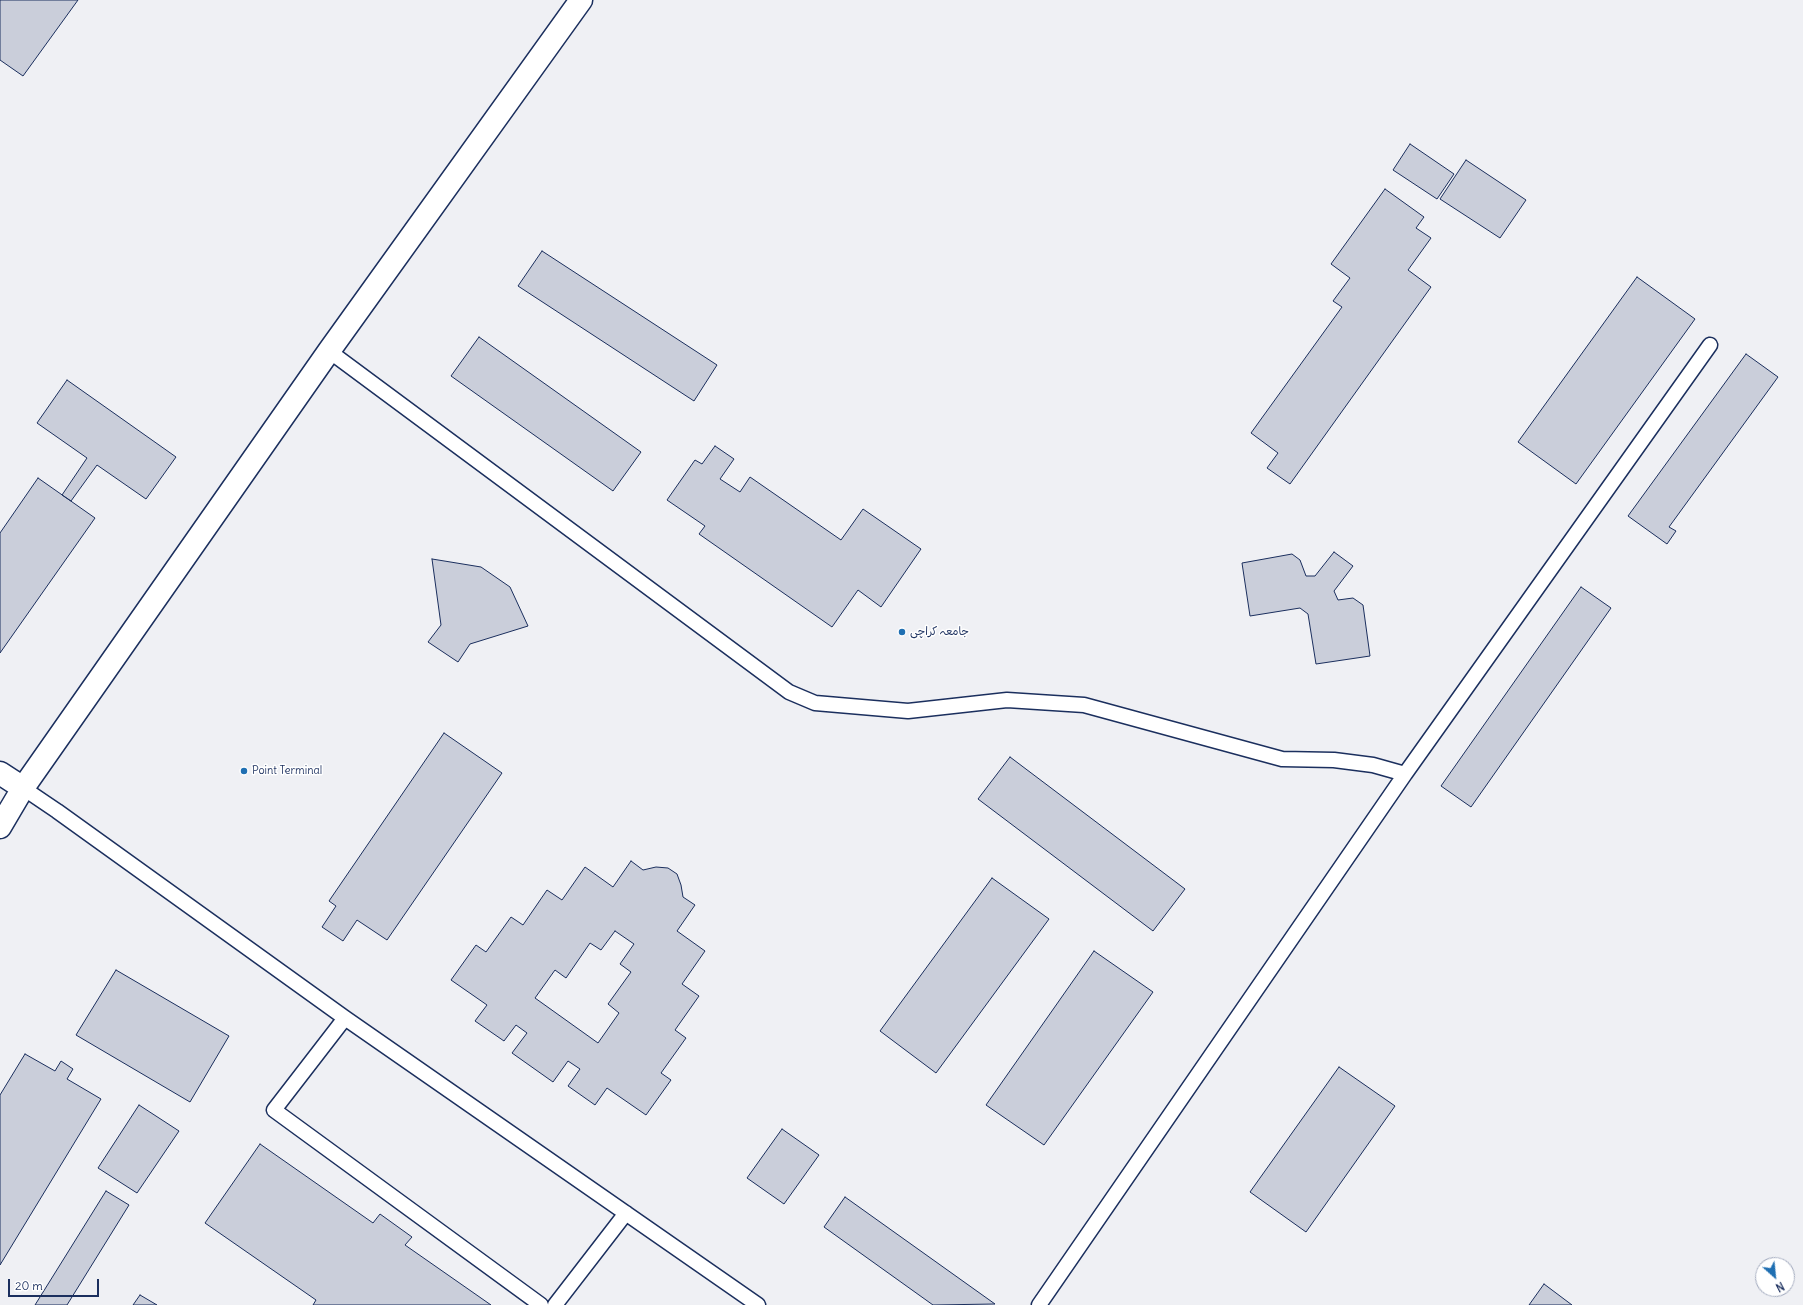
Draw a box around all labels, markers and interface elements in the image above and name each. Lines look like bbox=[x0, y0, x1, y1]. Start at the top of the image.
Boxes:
place label: جامعہ کراچی bbox=[910, 625, 969, 639]
marker: جامعہ کراچی bbox=[897, 627, 907, 637]
place label: Point Terminal bbox=[252, 764, 322, 778]
marker: Point Terminal bbox=[239, 766, 249, 776]
north arrow bbox=[1755, 1257, 1795, 1297]
scale bar bbox=[10, 1271, 101, 1297]
text: 20 m bbox=[15, 1278, 43, 1293]
text: N bbox=[1773, 1279, 1787, 1295]

